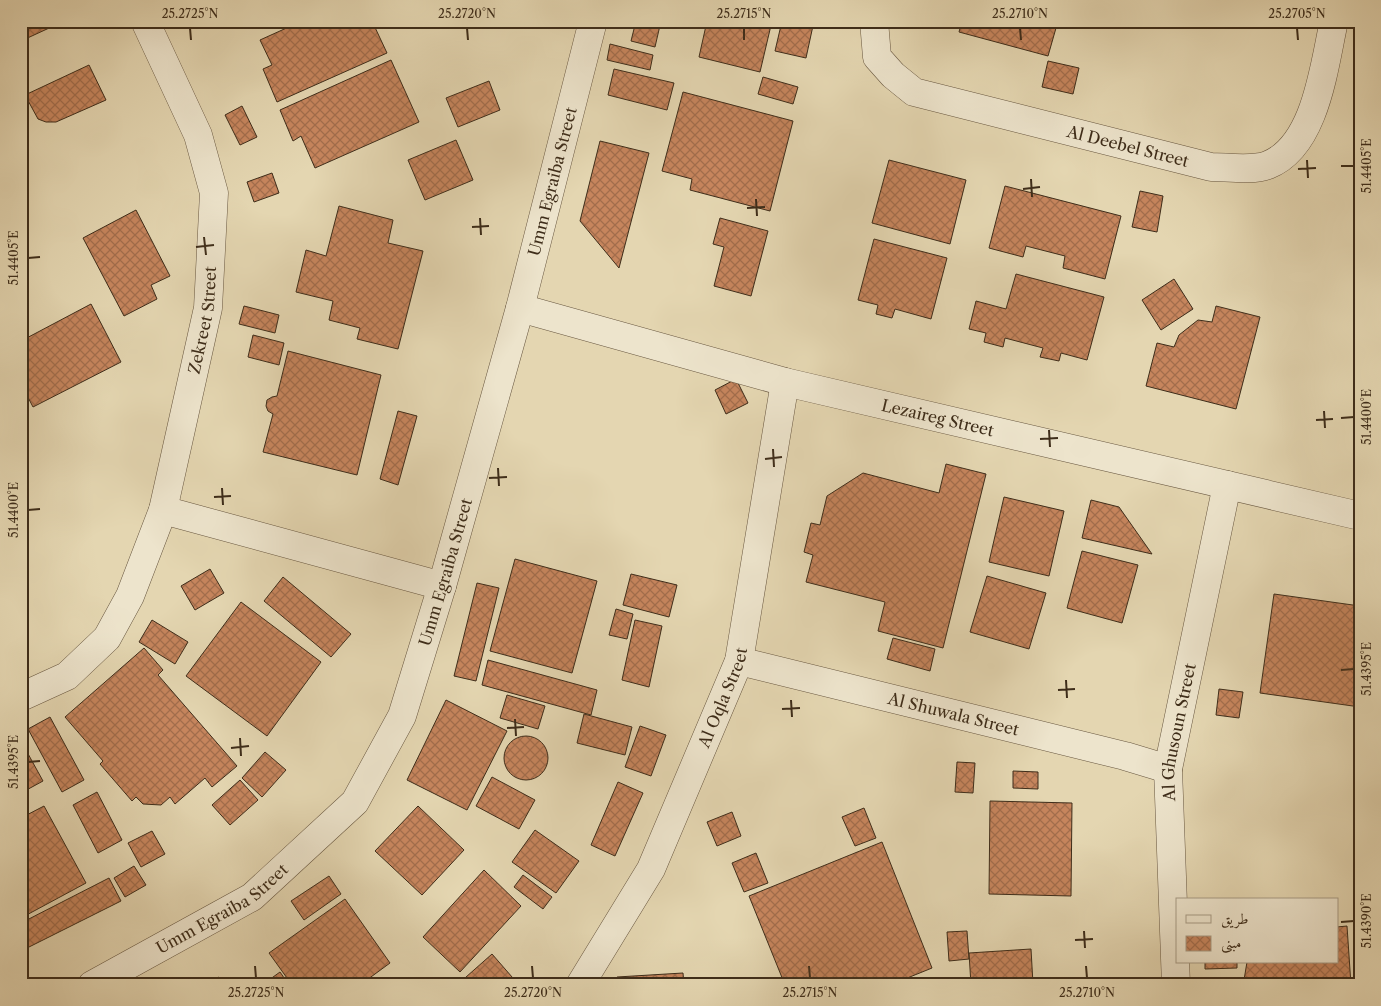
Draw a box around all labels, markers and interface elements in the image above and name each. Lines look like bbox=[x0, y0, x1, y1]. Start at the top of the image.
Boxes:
text: 25.2725°N bbox=[162, 6, 218, 21]
text: 25.2720°N bbox=[438, 6, 496, 21]
text: 25.2715°N bbox=[717, 6, 772, 21]
text: 25.2710°N bbox=[992, 6, 1048, 21]
text: 25.2705°N bbox=[1268, 6, 1326, 21]
street label: Umm Egraiba Street bbox=[524, 105, 581, 258]
street label: Al Deebel Street bbox=[1064, 121, 1191, 171]
text: 51.4405°E bbox=[1359, 139, 1374, 193]
text: 51.4405°E bbox=[6, 231, 21, 285]
street label: Zekreet Street bbox=[184, 265, 220, 376]
text: 51.4400°E bbox=[1359, 389, 1374, 445]
street label: Lezaireg Street bbox=[880, 395, 996, 440]
text: 51.4400°E bbox=[6, 482, 21, 538]
street label: Umm Egraiba Street bbox=[414, 496, 476, 648]
text: 51.4395°E bbox=[1359, 642, 1374, 696]
street label: Al Oqla Street bbox=[693, 646, 751, 752]
street label: Al Ghusoun Street bbox=[1158, 661, 1200, 802]
street label: Al Shuwala Street bbox=[885, 688, 1021, 740]
text: 51.4395°E bbox=[6, 735, 21, 789]
street label: Umm Egraiba Street bbox=[152, 859, 292, 958]
text: 51.4390°E bbox=[1359, 893, 1374, 949]
legend bbox=[1176, 898, 1338, 964]
text: طريق bbox=[1221, 909, 1248, 929]
text: مبنى bbox=[1221, 933, 1241, 954]
text: 25.2725°N bbox=[228, 985, 284, 1000]
text: 25.2720°N bbox=[504, 985, 562, 1000]
text: 25.2715°N bbox=[783, 985, 838, 1000]
text: 25.2710°N bbox=[1059, 985, 1115, 1000]

